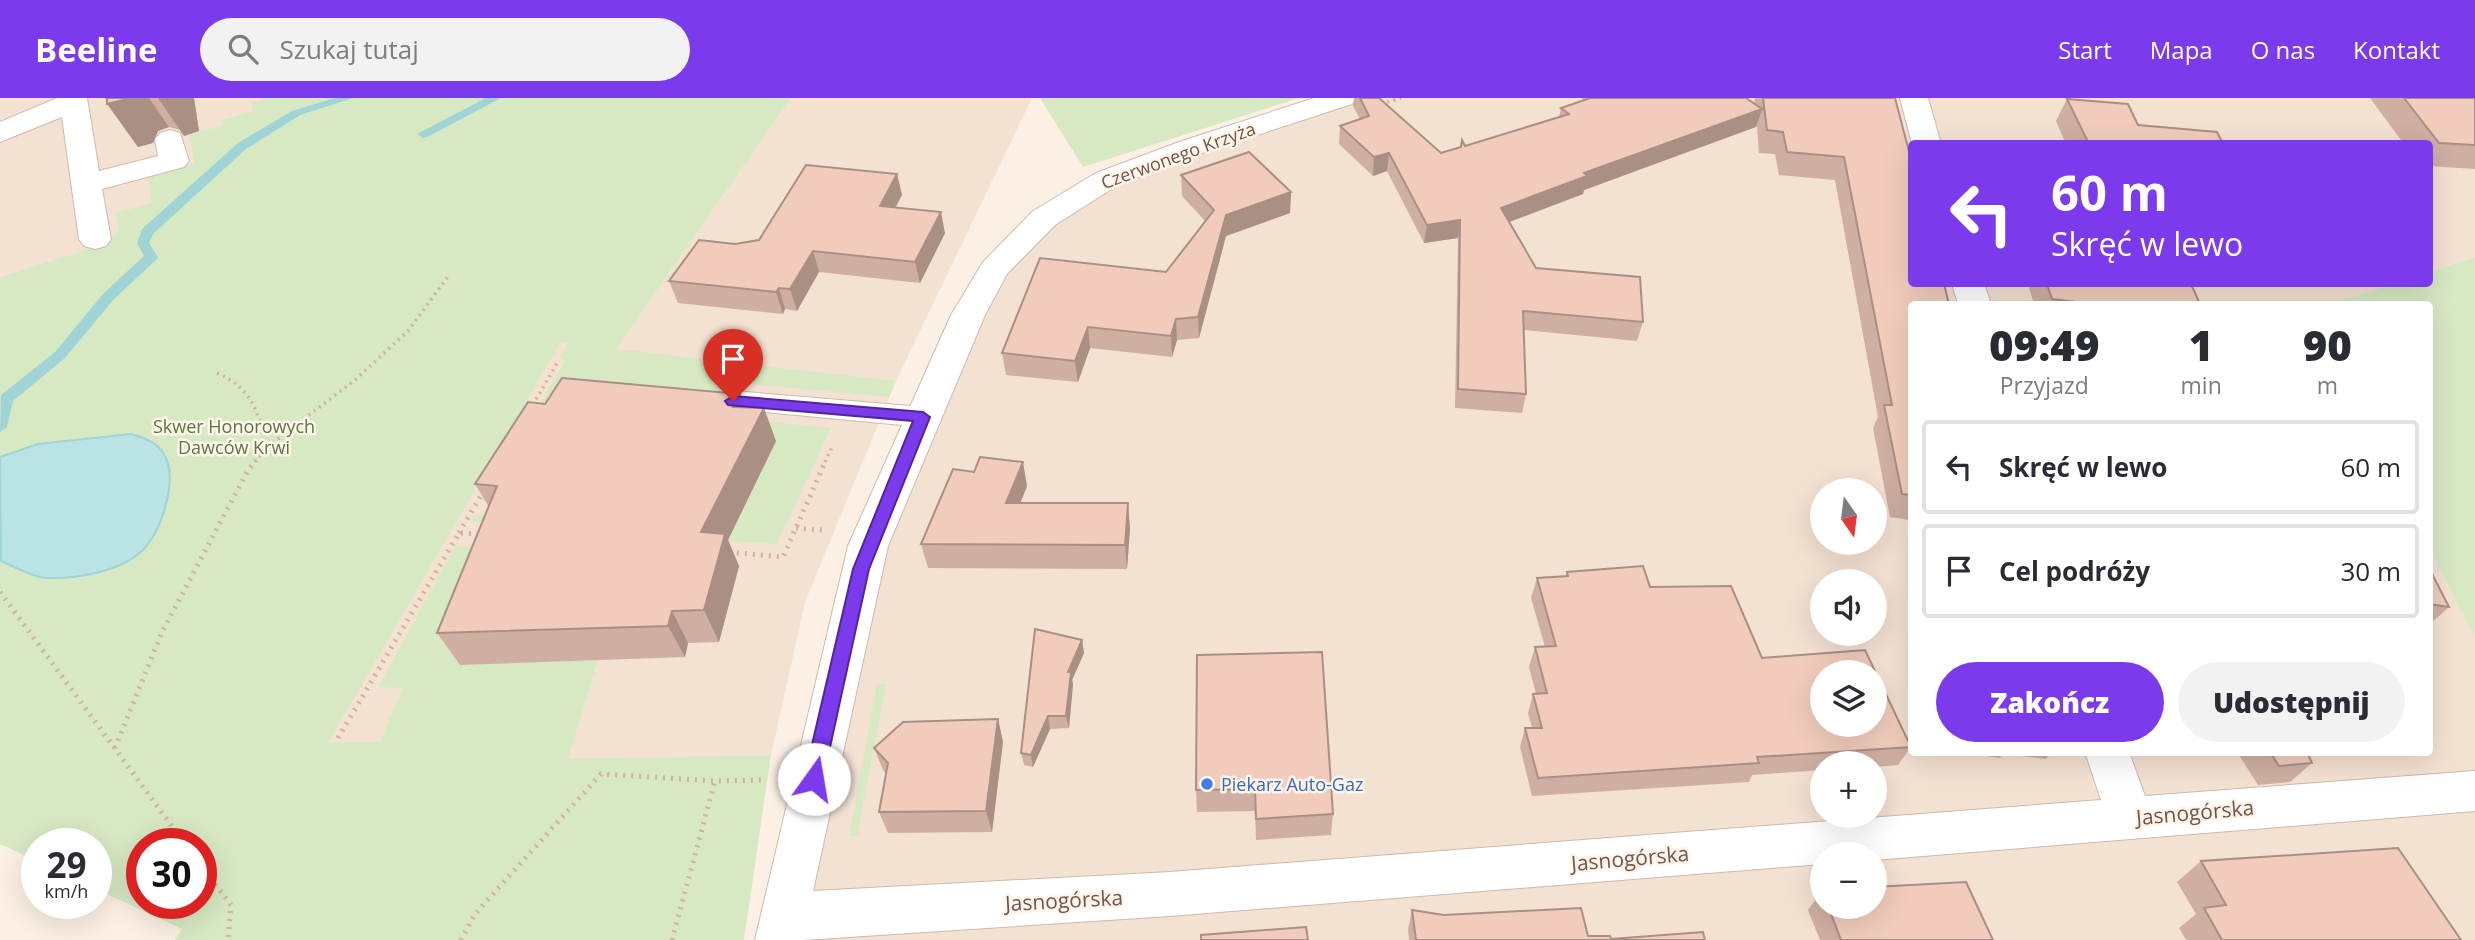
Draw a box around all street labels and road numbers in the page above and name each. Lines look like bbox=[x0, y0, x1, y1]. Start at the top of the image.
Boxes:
street label: Czerwonego Krzyża bbox=[1097, 116, 1259, 194]
street label: Jasnogórska bbox=[2133, 793, 2255, 831]
street label: Jasnogórska bbox=[1568, 839, 1690, 877]
street label: Jasnogórska bbox=[1002, 883, 1124, 917]

